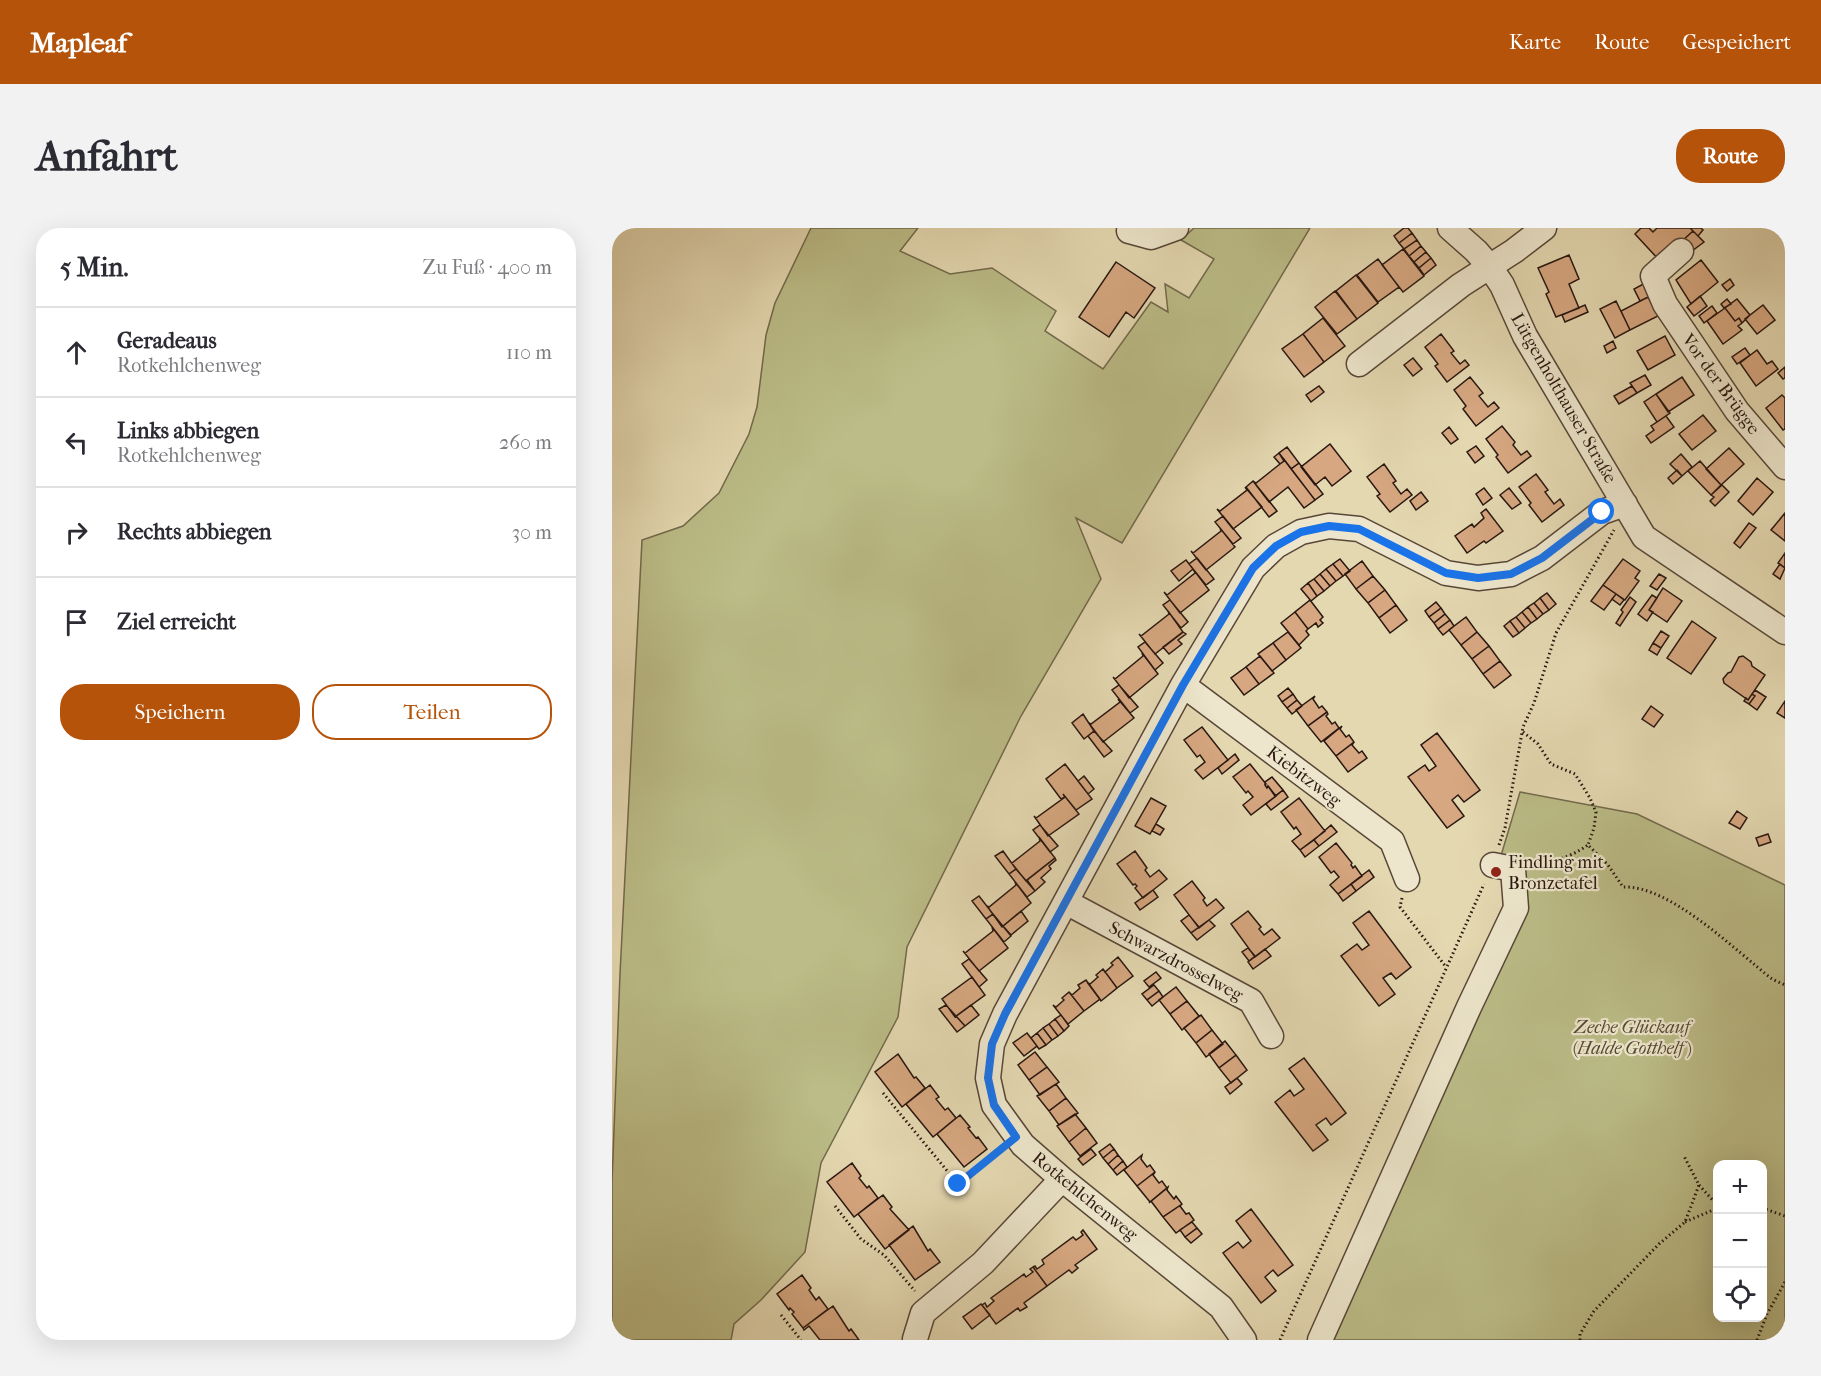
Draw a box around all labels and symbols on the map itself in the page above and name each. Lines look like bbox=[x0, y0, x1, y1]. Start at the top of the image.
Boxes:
street label: Lütgenholthauser Straße bbox=[1506, 310, 1621, 487]
street label: Vor der Brügge bbox=[1676, 329, 1764, 439]
route start bbox=[1588, 498, 1614, 524]
street label: Kiebitzweg bbox=[1262, 742, 1345, 811]
place label: Findling mit Bronzetafel bbox=[1508, 852, 1605, 894]
marker: Findling mit Bronzetafel bbox=[1489, 865, 1503, 879]
street label: Schwarzdrosselweg bbox=[1105, 917, 1247, 1006]
park label: Zeche Glückauf (Halde Gotthelf) bbox=[1572, 1017, 1694, 1059]
street label: Rotkehlchenweg bbox=[1028, 1147, 1142, 1246]
route end bbox=[944, 1170, 970, 1196]

